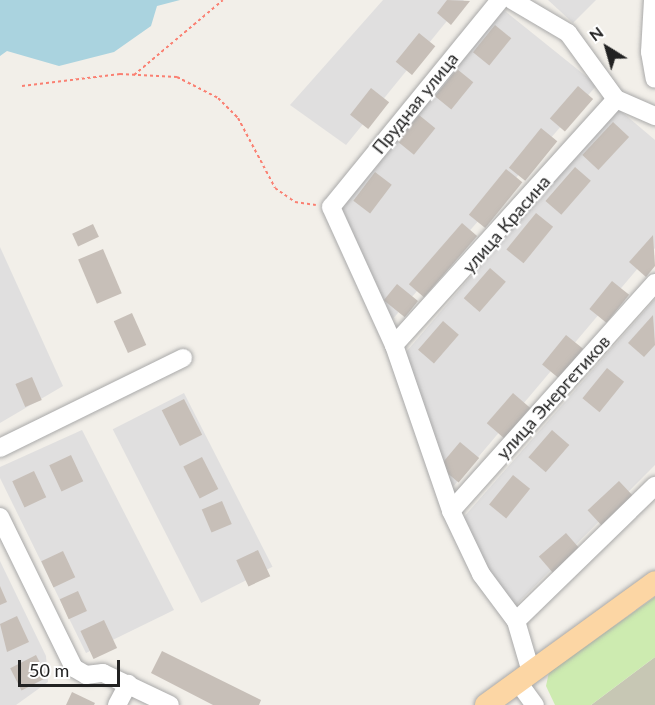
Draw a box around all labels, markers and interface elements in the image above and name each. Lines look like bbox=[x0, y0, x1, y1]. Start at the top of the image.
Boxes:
north arrow bbox=[577, 18, 637, 78]
text: N bbox=[585, 22, 607, 45]
street label: Прудная улица bbox=[368, 48, 462, 158]
street label: улица Красина bbox=[458, 171, 554, 277]
street label: улица Энергетиков bbox=[492, 331, 614, 463]
scale bar bbox=[21, 648, 123, 686]
text: 50 m bbox=[29, 659, 69, 681]

